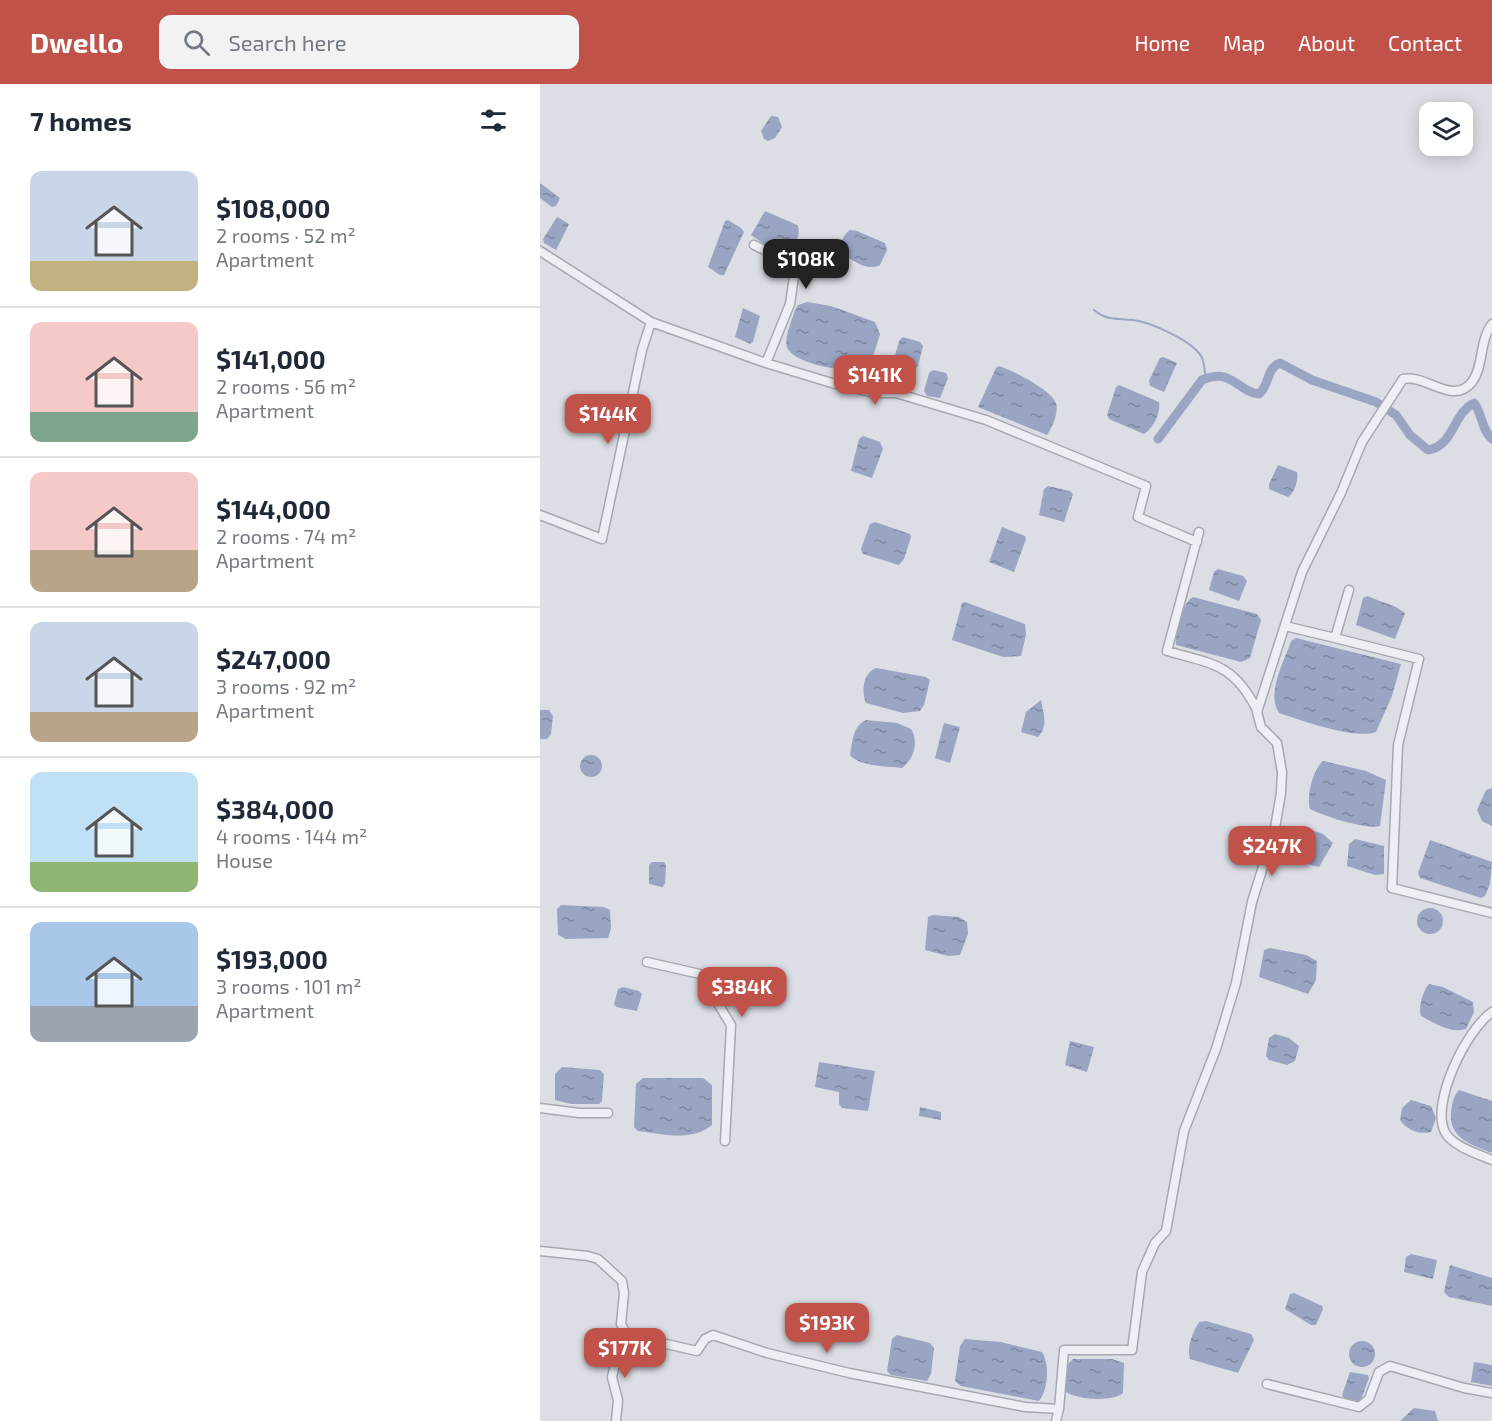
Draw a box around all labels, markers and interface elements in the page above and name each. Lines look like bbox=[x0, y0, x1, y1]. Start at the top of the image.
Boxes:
search box bbox=[159, 15, 579, 69]
text: Dwello bbox=[30, 25, 123, 59]
icon: search bbox=[180, 26, 213, 59]
text: Search here bbox=[228, 29, 347, 55]
text: Home bbox=[1134, 30, 1190, 55]
text: Map bbox=[1223, 30, 1265, 55]
text: About bbox=[1298, 30, 1355, 55]
text: Contact bbox=[1388, 30, 1462, 55]
map controls bbox=[1419, 102, 1473, 156]
button: layers bbox=[1419, 102, 1473, 156]
icon: filters bbox=[477, 104, 510, 137]
text: 7 homes bbox=[30, 105, 132, 136]
text: $108,000 bbox=[216, 192, 330, 223]
icon: home bbox=[78, 195, 150, 267]
text: 2 rooms · 52 m² bbox=[216, 223, 356, 247]
pin: $108K bbox=[764, 239, 848, 290]
text: $108K bbox=[777, 246, 835, 270]
text: Apartment bbox=[216, 247, 314, 271]
text: $141,000 bbox=[216, 343, 326, 374]
icon: home bbox=[78, 346, 150, 418]
pin: $141K bbox=[833, 355, 917, 406]
text: $141K bbox=[848, 362, 902, 386]
text: 2 rooms · 56 m² bbox=[216, 374, 356, 398]
pin: $144K bbox=[566, 394, 650, 445]
text: Apartment bbox=[216, 398, 314, 422]
text: $144K bbox=[579, 401, 637, 425]
text: $144,000 bbox=[216, 493, 331, 524]
icon: home bbox=[78, 496, 150, 568]
text: 2 rooms · 74 m² bbox=[216, 524, 356, 548]
text: Apartment bbox=[216, 548, 314, 572]
text: $247,000 bbox=[216, 643, 331, 674]
icon: home bbox=[78, 646, 150, 718]
text: 3 rooms · 92 m² bbox=[216, 674, 356, 698]
text: Apartment bbox=[216, 698, 314, 722]
text: $384,000 bbox=[216, 793, 334, 824]
icon: home bbox=[78, 796, 150, 868]
text: 4 rooms · 144 m² bbox=[216, 824, 367, 848]
pin: $247K bbox=[1230, 826, 1314, 877]
text: $247K bbox=[1242, 833, 1302, 857]
text: House bbox=[216, 848, 273, 872]
text: $193,000 bbox=[216, 943, 328, 974]
icon: home bbox=[78, 946, 150, 1018]
pin: $384K bbox=[700, 967, 784, 1018]
text: 3 rooms · 101 m² bbox=[216, 974, 362, 998]
text: $384K bbox=[712, 974, 772, 998]
text: Apartment bbox=[216, 998, 314, 1022]
pin: $193K bbox=[785, 1303, 869, 1354]
text: $193K bbox=[799, 1310, 855, 1334]
pin: $177K bbox=[583, 1328, 667, 1379]
text: $177K bbox=[598, 1335, 652, 1359]

